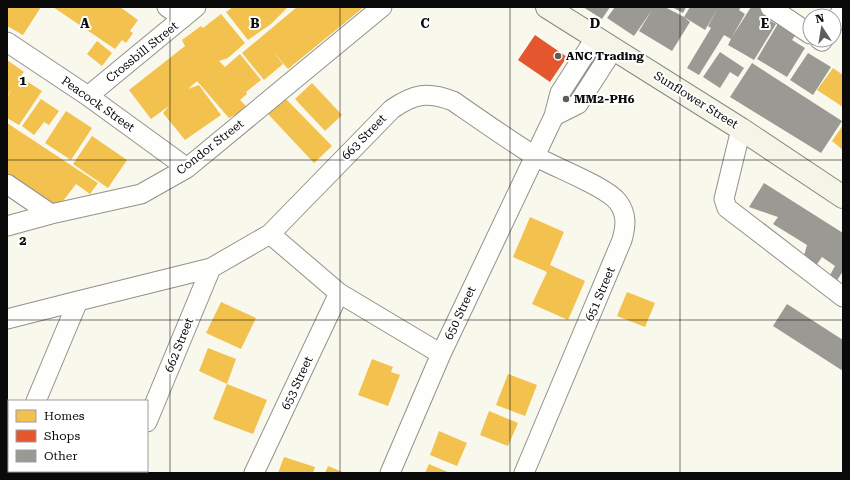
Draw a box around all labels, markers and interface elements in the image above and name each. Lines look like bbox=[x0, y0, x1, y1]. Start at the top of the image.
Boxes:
north arrow bbox=[802, 8, 842, 48]
text: N bbox=[815, 11, 826, 26]
text: A bbox=[80, 16, 90, 31]
text: B bbox=[250, 16, 260, 31]
text: C bbox=[420, 16, 430, 31]
text: D bbox=[590, 16, 600, 31]
text: E bbox=[761, 16, 769, 31]
street label: Crossbill Street bbox=[103, 18, 181, 85]
place label: ANC Trading bbox=[566, 49, 644, 63]
marker: ANC Trading bbox=[553, 51, 563, 61]
street label: Sunflower Street bbox=[651, 68, 741, 132]
text: 1 bbox=[19, 73, 27, 88]
street label: Peacock Street bbox=[59, 74, 138, 135]
place label: MM2-PH6 bbox=[574, 92, 635, 106]
marker: MM2-PH6 bbox=[561, 94, 571, 104]
street label: 663 Street bbox=[339, 111, 389, 163]
street label: Condor Street bbox=[174, 116, 247, 178]
text: 2 bbox=[19, 233, 27, 248]
street label: 651 Street bbox=[582, 264, 618, 323]
street label: 650 Street bbox=[441, 283, 479, 342]
street label: 662 Street bbox=[162, 315, 196, 374]
street label: 653 Street bbox=[278, 353, 316, 412]
legend bbox=[8, 400, 148, 472]
text: Homes bbox=[44, 409, 85, 423]
text: Shops bbox=[44, 429, 80, 443]
text: Other bbox=[44, 449, 77, 463]

